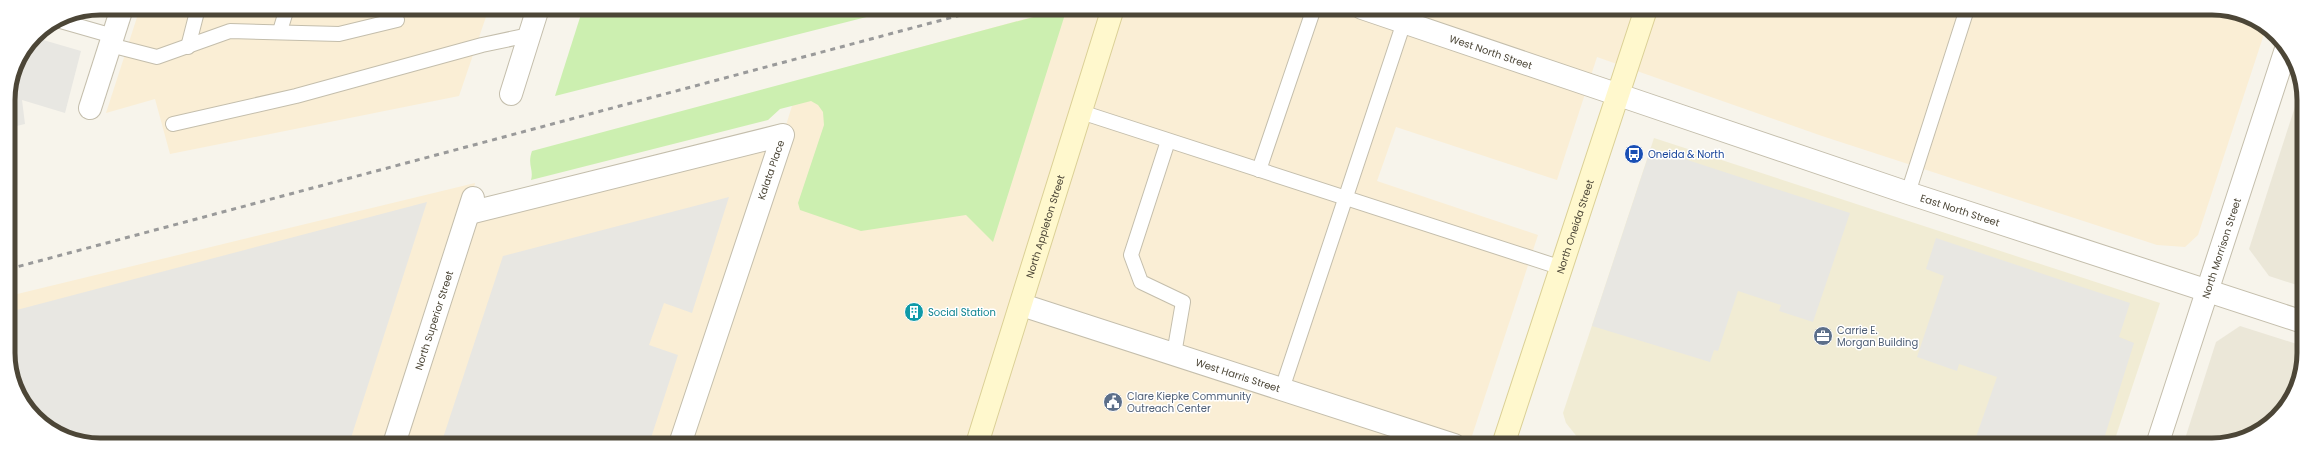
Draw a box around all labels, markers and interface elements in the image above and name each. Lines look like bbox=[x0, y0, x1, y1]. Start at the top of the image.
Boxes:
street label: West North Street bbox=[1447, 31, 1535, 73]
street label: Kalata Place bbox=[754, 138, 788, 202]
bus stop icon: Oneida & North bbox=[1623, 143, 1645, 165]
place label: Oneida & North bbox=[1648, 147, 1724, 162]
street label: North Appleton Street bbox=[1022, 173, 1068, 280]
street label: North Oneida Street bbox=[1552, 177, 1597, 276]
street label: East North Street bbox=[1919, 190, 2002, 230]
street label: North Morrison Street bbox=[2198, 196, 2245, 300]
street label: North Superior Street bbox=[411, 268, 457, 372]
building icon: Social Station bbox=[903, 301, 925, 323]
place label: Social Station bbox=[928, 305, 996, 320]
place label: Carrie E. Morgan Building bbox=[1837, 323, 1918, 350]
office icon: Carrie E. Morgan Building bbox=[1812, 325, 1834, 347]
street label: West Harris Street bbox=[1194, 354, 1283, 396]
place label: Clare Kiepke Community Outreach Center bbox=[1127, 389, 1252, 416]
public building icon: Clare Kiepke Community Outreach Center bbox=[1102, 391, 1124, 413]

